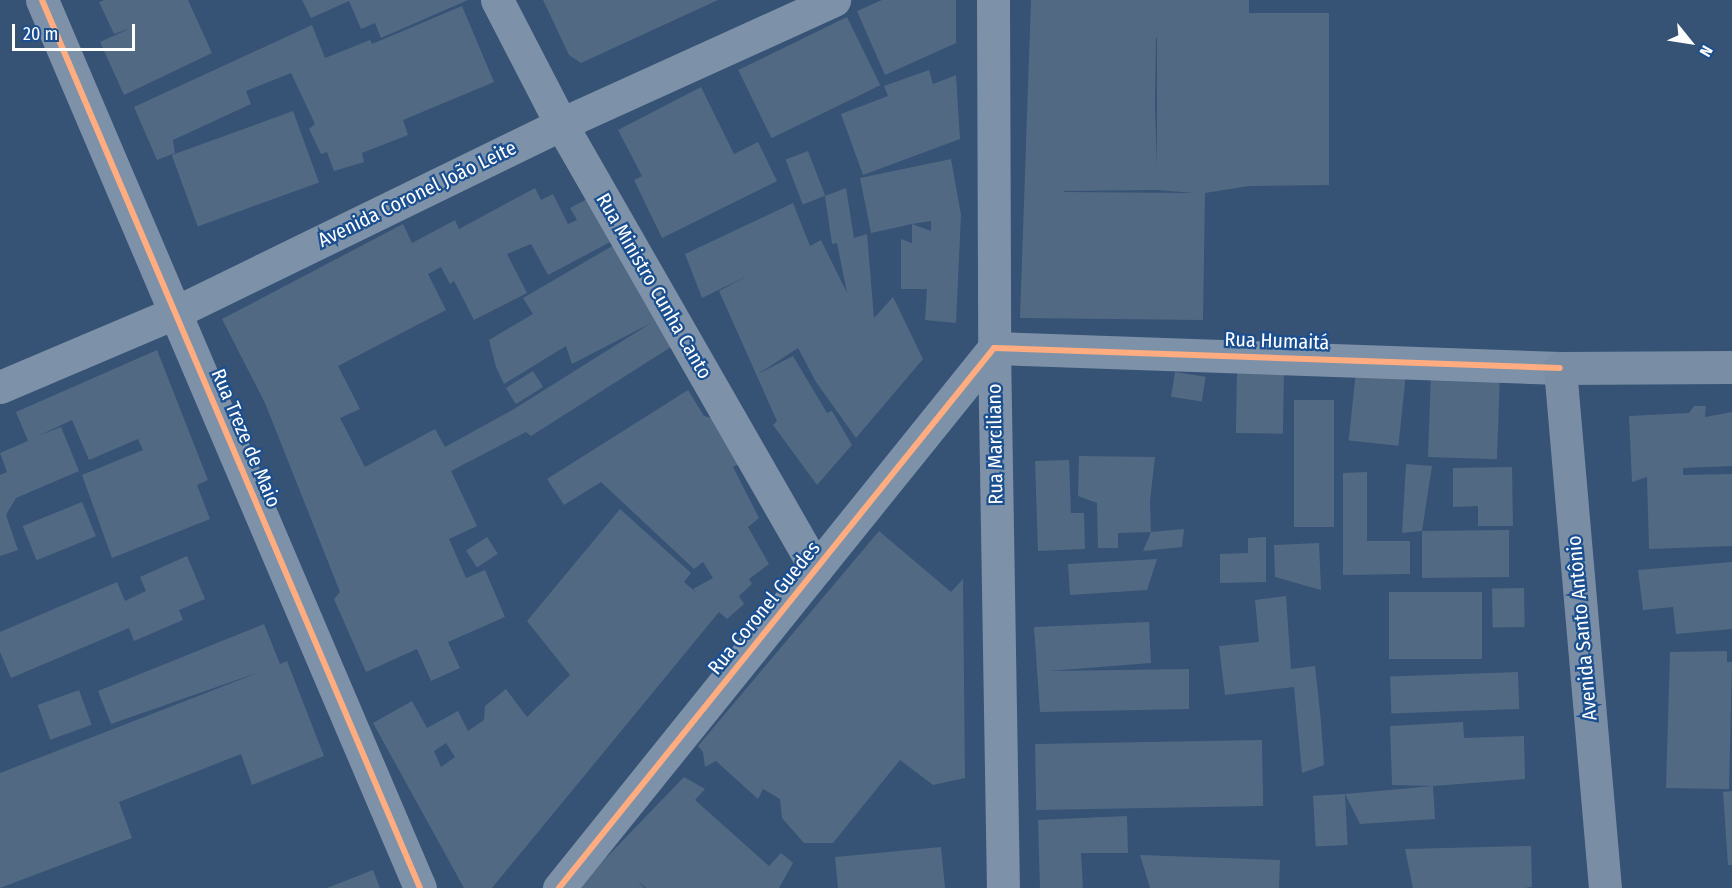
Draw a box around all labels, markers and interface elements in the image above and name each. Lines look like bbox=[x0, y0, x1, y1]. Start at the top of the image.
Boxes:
scale bar bbox=[15, 12, 138, 50]
north arrow bbox=[1660, 12, 1720, 72]
text: 20 m bbox=[23, 23, 58, 45]
text: N bbox=[1695, 42, 1717, 60]
street label: Avenida Coronel João Leite bbox=[314, 135, 520, 253]
street label: Rua Ministro Cunha Canto bbox=[591, 189, 717, 383]
street label: Rua Humaitá bbox=[1224, 327, 1330, 355]
street label: Rua Treze de Maio bbox=[206, 365, 286, 511]
street label: Rua Marciliano bbox=[982, 383, 1008, 505]
street label: Avenida Santo Antônio bbox=[1562, 534, 1602, 722]
street label: Rua Coronel Guedes bbox=[703, 537, 825, 679]

